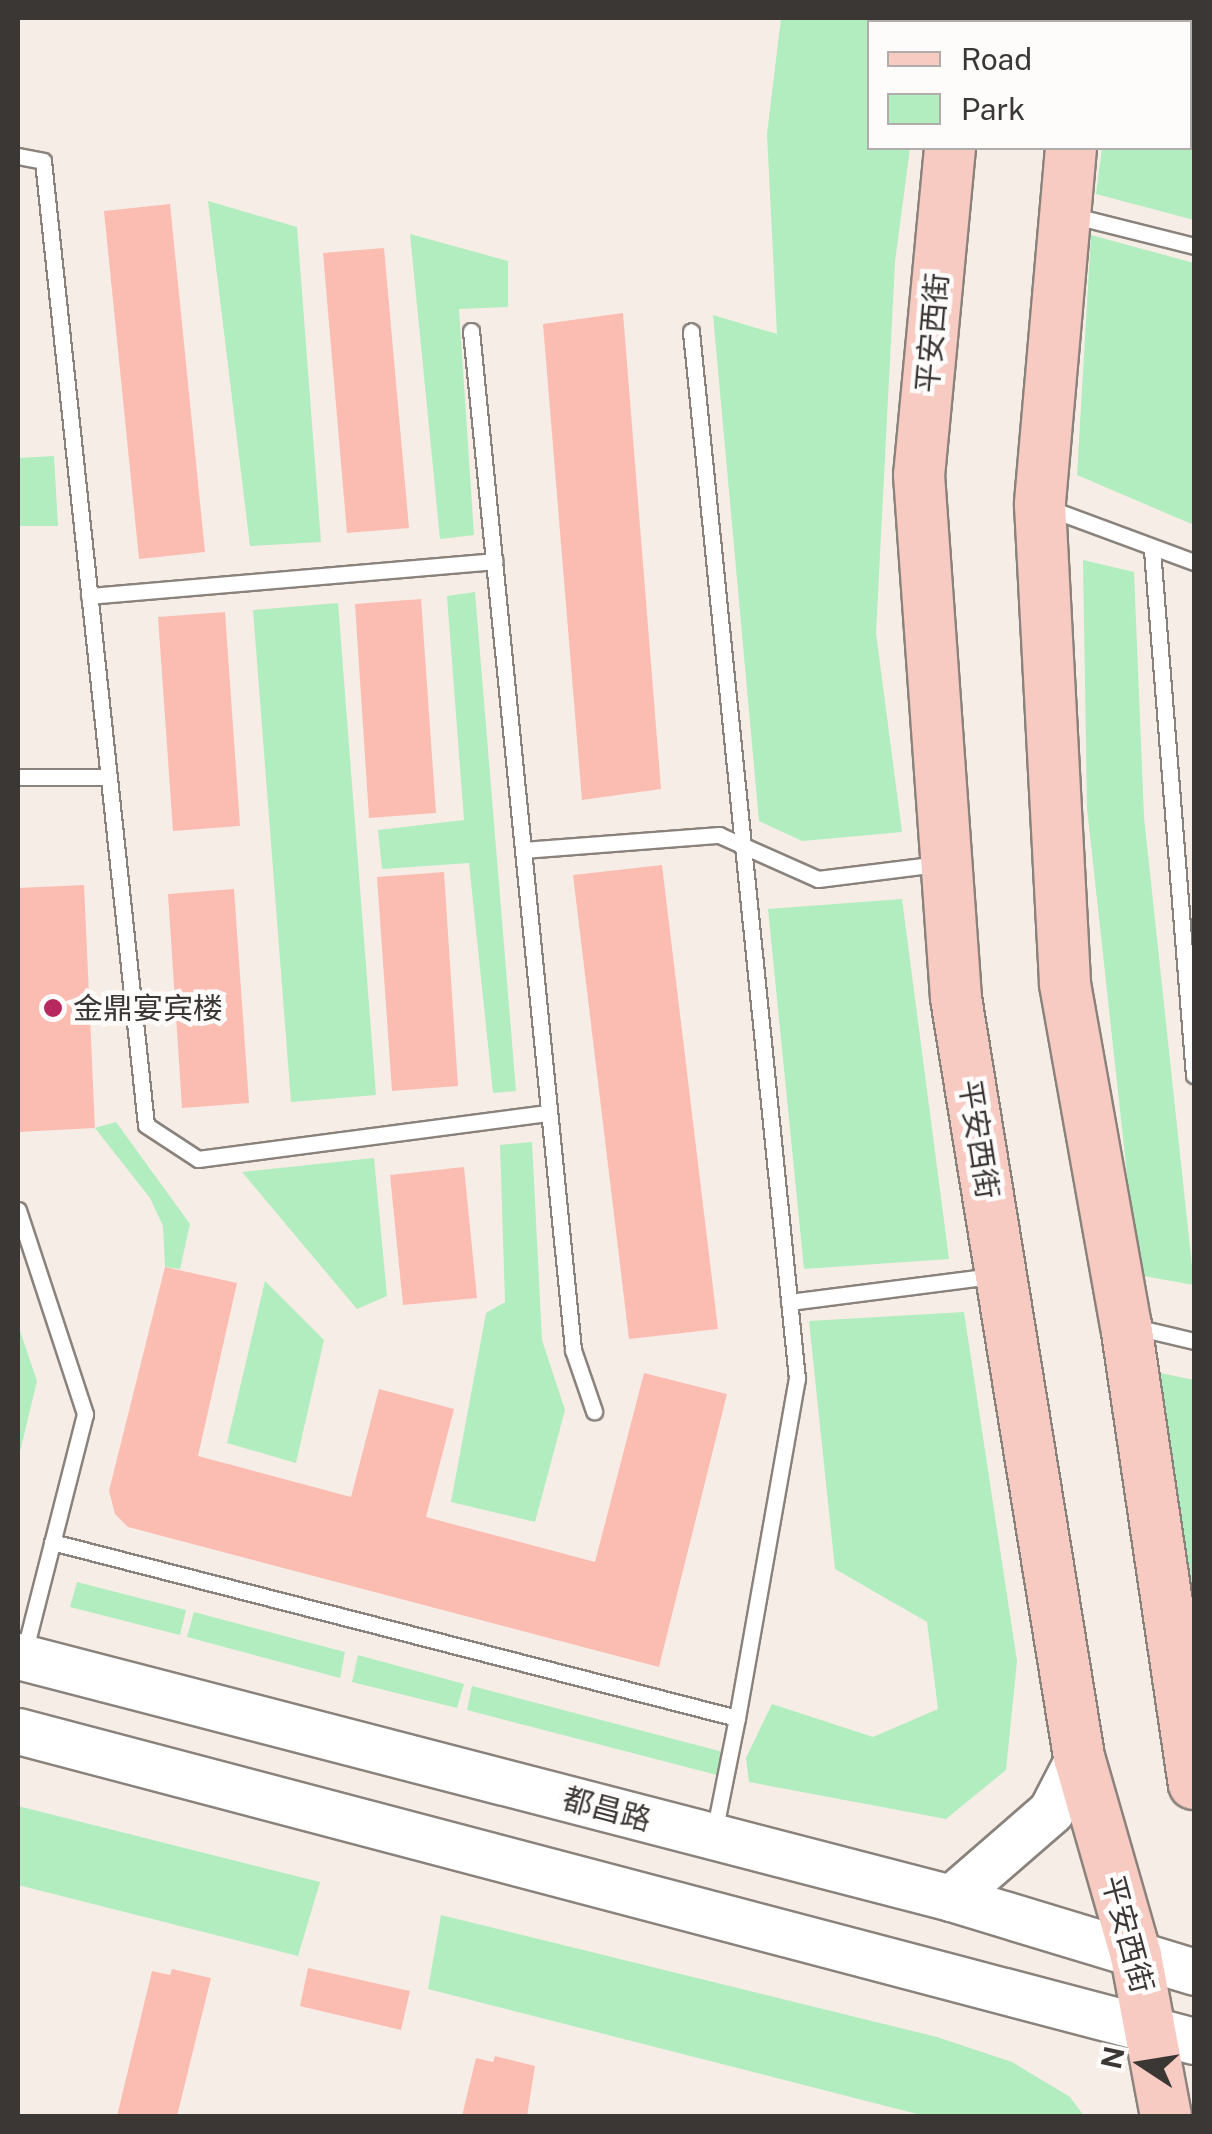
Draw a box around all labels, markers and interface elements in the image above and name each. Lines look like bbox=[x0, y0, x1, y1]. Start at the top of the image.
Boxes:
legend bbox=[867, 20, 1192, 150]
text: Road bbox=[961, 41, 1032, 77]
text: Park bbox=[961, 91, 1025, 127]
street label: 平安西街 bbox=[909, 272, 955, 394]
place label: 金鼎宴宾楼 bbox=[73, 990, 223, 1026]
marker: 金鼎宴宾楼 bbox=[42, 997, 64, 1019]
street label: 平安西街 bbox=[952, 1077, 1006, 1201]
street label: 都昌路 bbox=[559, 1780, 655, 1838]
street label: 平安西街 bbox=[1095, 1871, 1161, 1997]
north arrow bbox=[1092, 2014, 1192, 2114]
text: N bbox=[1094, 2044, 1131, 2072]

